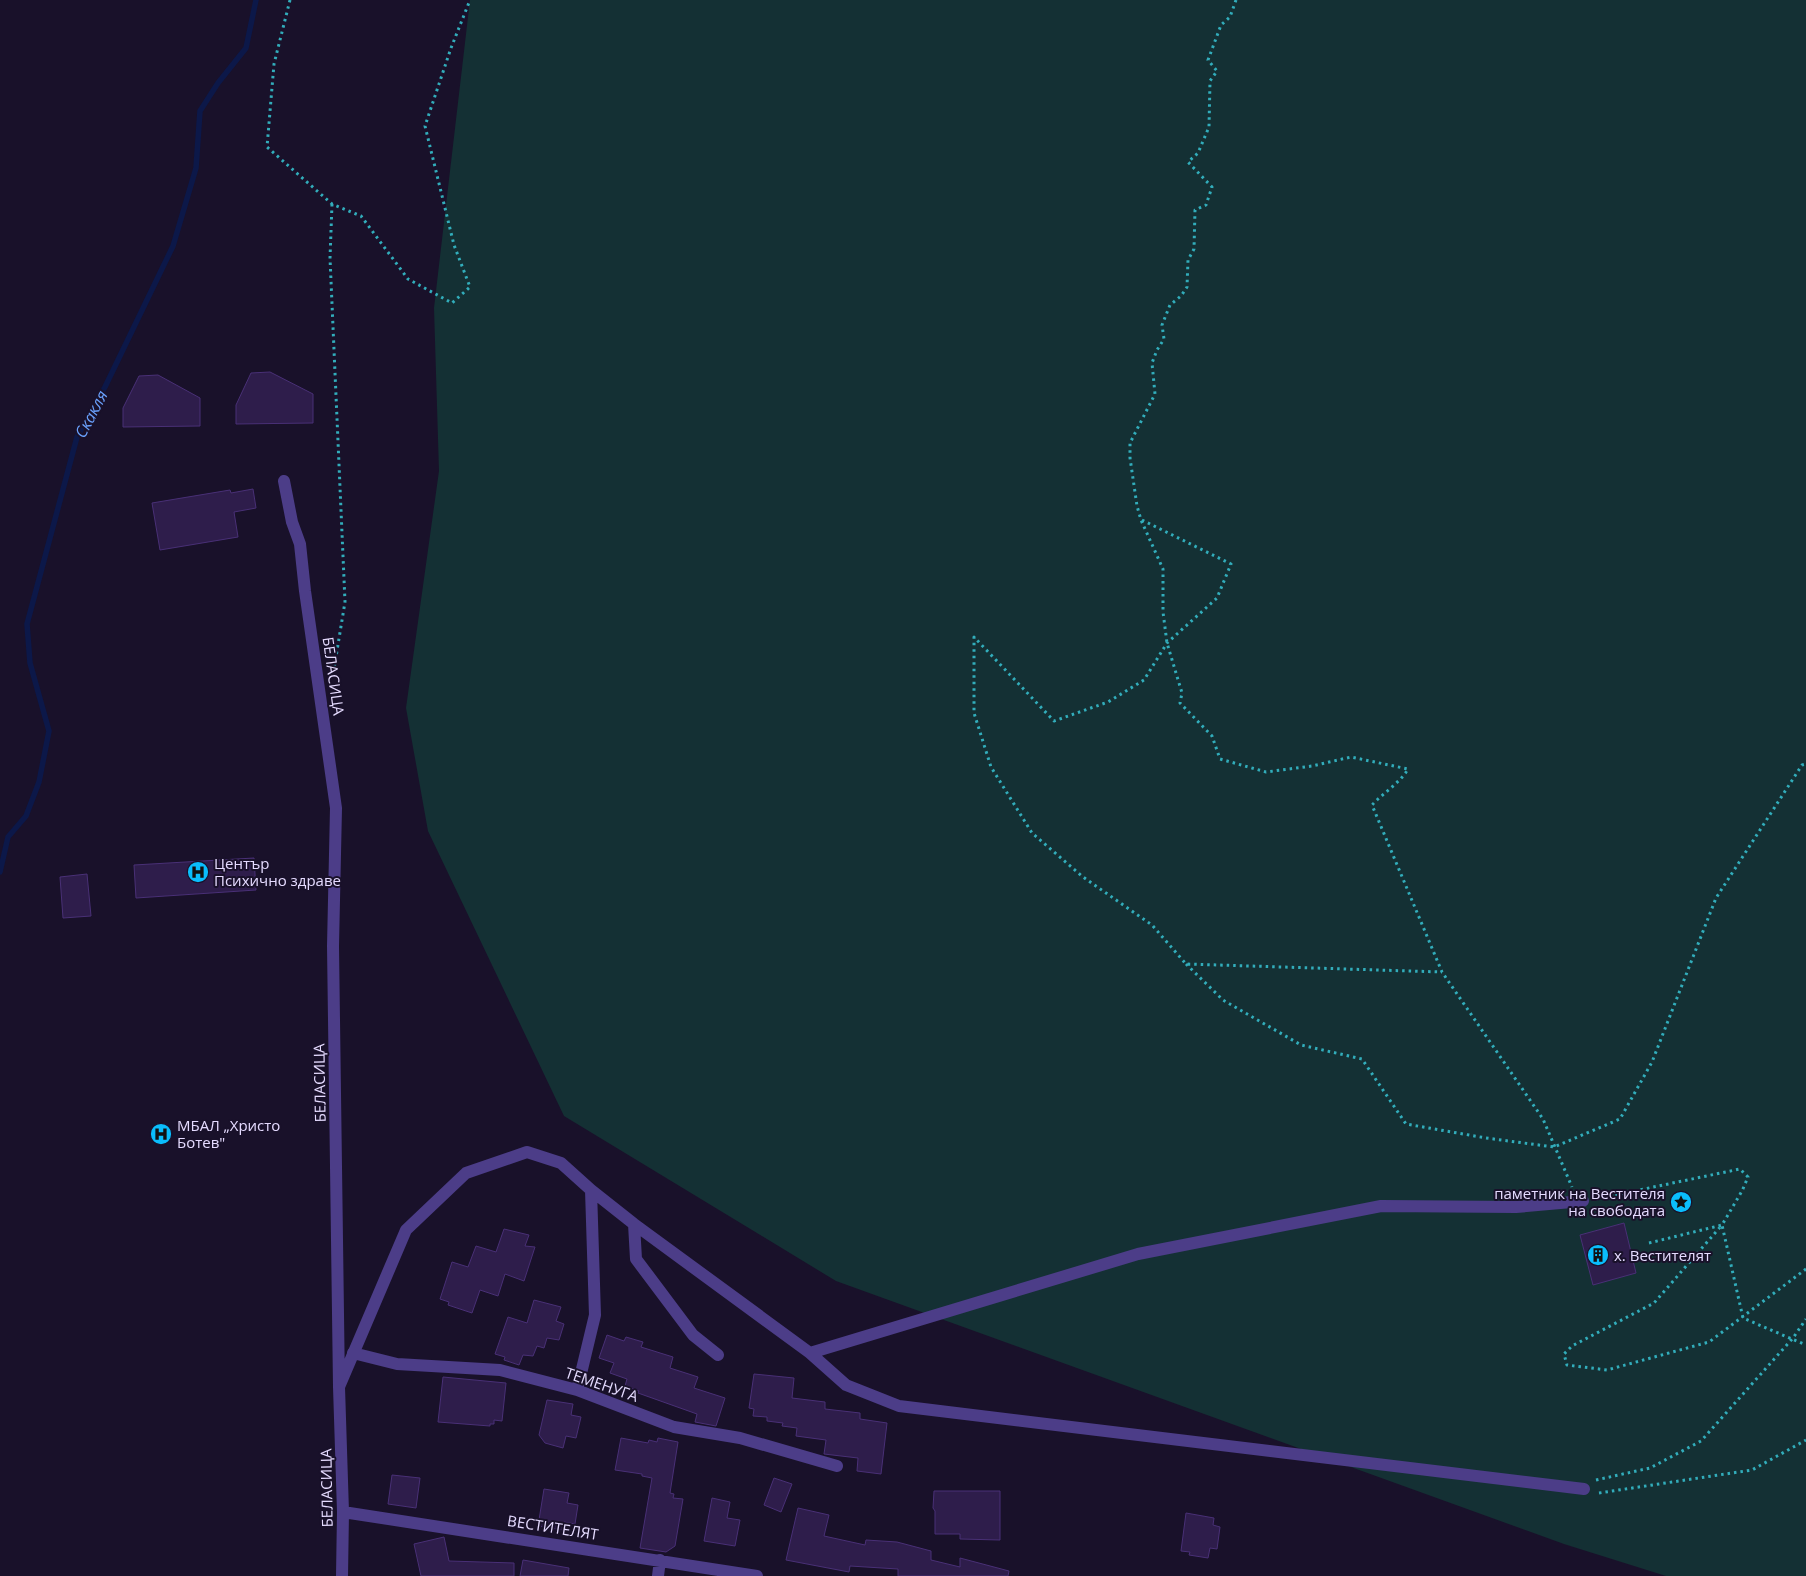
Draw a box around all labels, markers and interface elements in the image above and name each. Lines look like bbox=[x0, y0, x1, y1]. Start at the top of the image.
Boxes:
water label: Скакля bbox=[69, 386, 113, 442]
street label: БЕЛАСИЦА bbox=[319, 636, 349, 717]
place label: Център Психично здраве bbox=[214, 853, 341, 890]
hospital icon: Център Психично здраве bbox=[186, 860, 210, 884]
street label: БЕЛАСИЦА bbox=[308, 1043, 330, 1123]
place label: МБАЛ „Христо Ботев" bbox=[177, 1115, 280, 1152]
hospital icon: МБАЛ „Христо Ботев" bbox=[149, 1122, 173, 1146]
place label: паметник на Вестителя на свободата bbox=[1494, 1183, 1665, 1220]
place icon: паметник на Вестителя на свободата bbox=[1669, 1190, 1693, 1214]
building icon: х. Вестителят bbox=[1586, 1243, 1610, 1267]
place label: х. Вестителят bbox=[1614, 1245, 1711, 1265]
street label: ТЕМЕНУГА bbox=[563, 1362, 642, 1406]
street label: БЕЛАСИЦА bbox=[315, 1448, 337, 1528]
street label: ВЕСТИТЕЛЯТ bbox=[506, 1510, 601, 1544]

